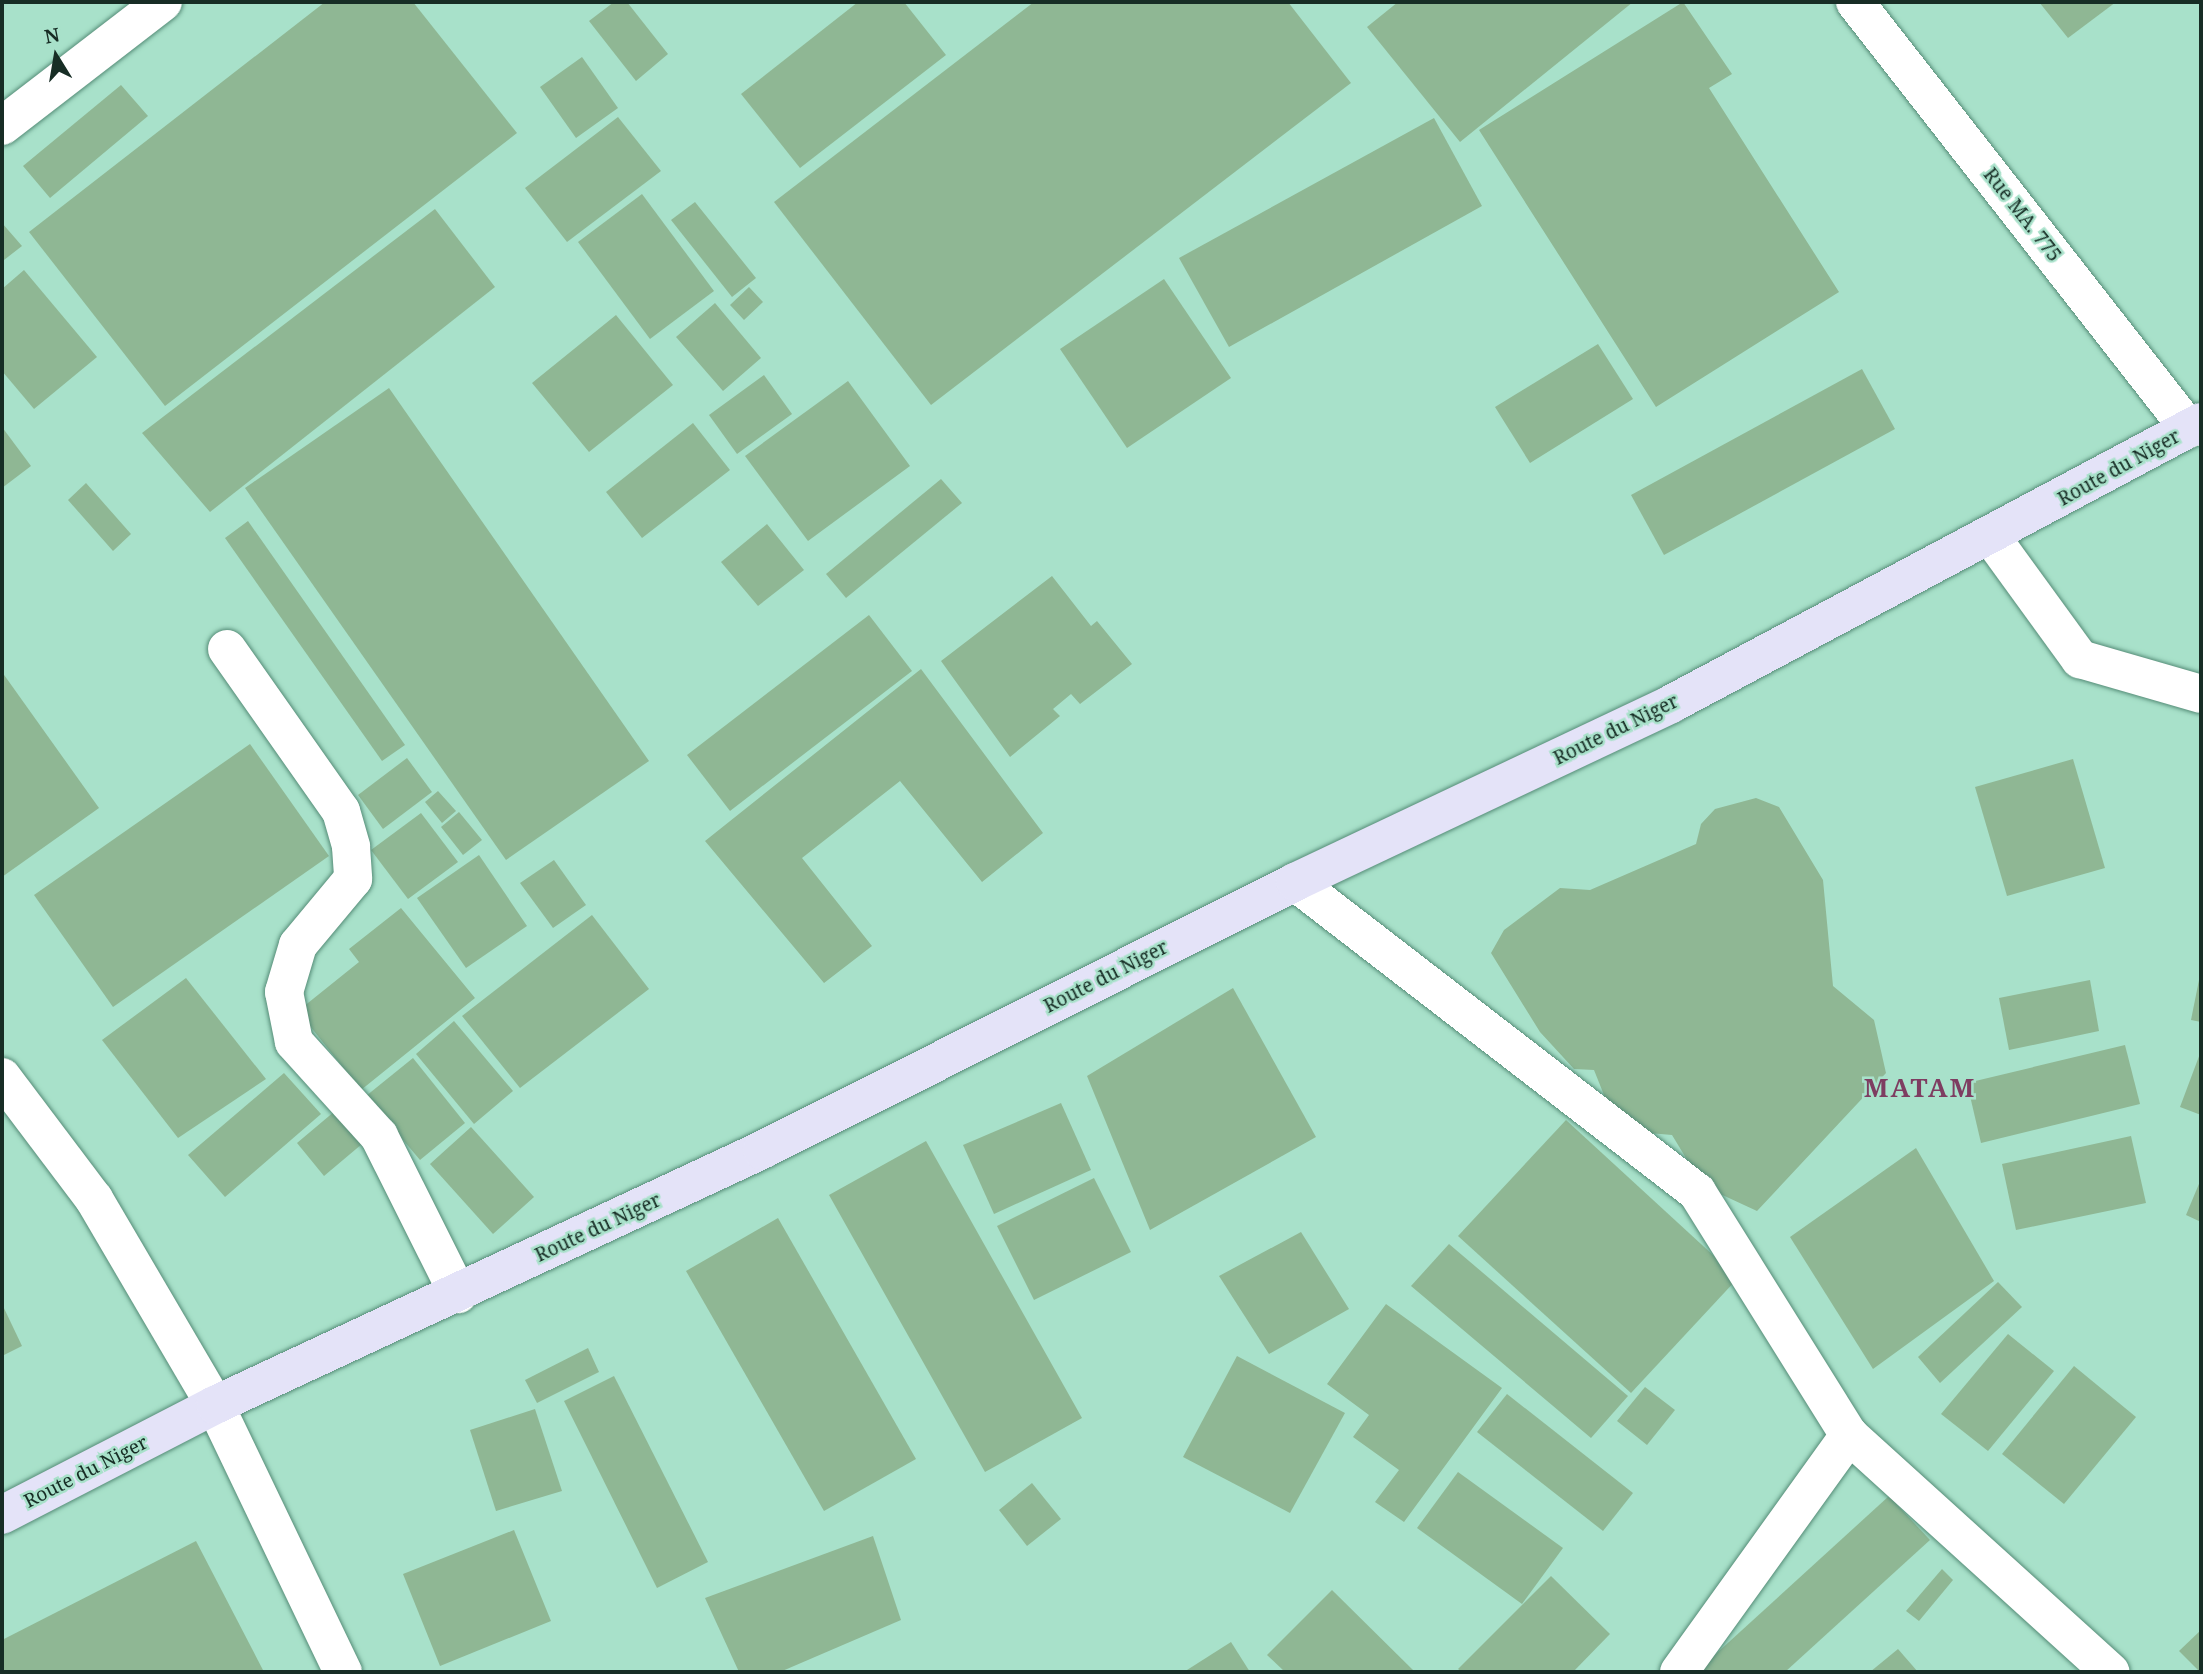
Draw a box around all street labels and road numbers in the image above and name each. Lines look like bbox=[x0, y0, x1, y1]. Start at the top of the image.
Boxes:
street label: Rue MA. 775 bbox=[1978, 164, 2066, 266]
street label: Route du Niger bbox=[2054, 425, 2184, 511]
street label: Route du Niger bbox=[1550, 690, 1682, 770]
street label: Route du Niger bbox=[1040, 936, 1172, 1018]
street label: Route du Niger bbox=[532, 1189, 664, 1267]
street label: Route du Niger bbox=[20, 1431, 152, 1513]

